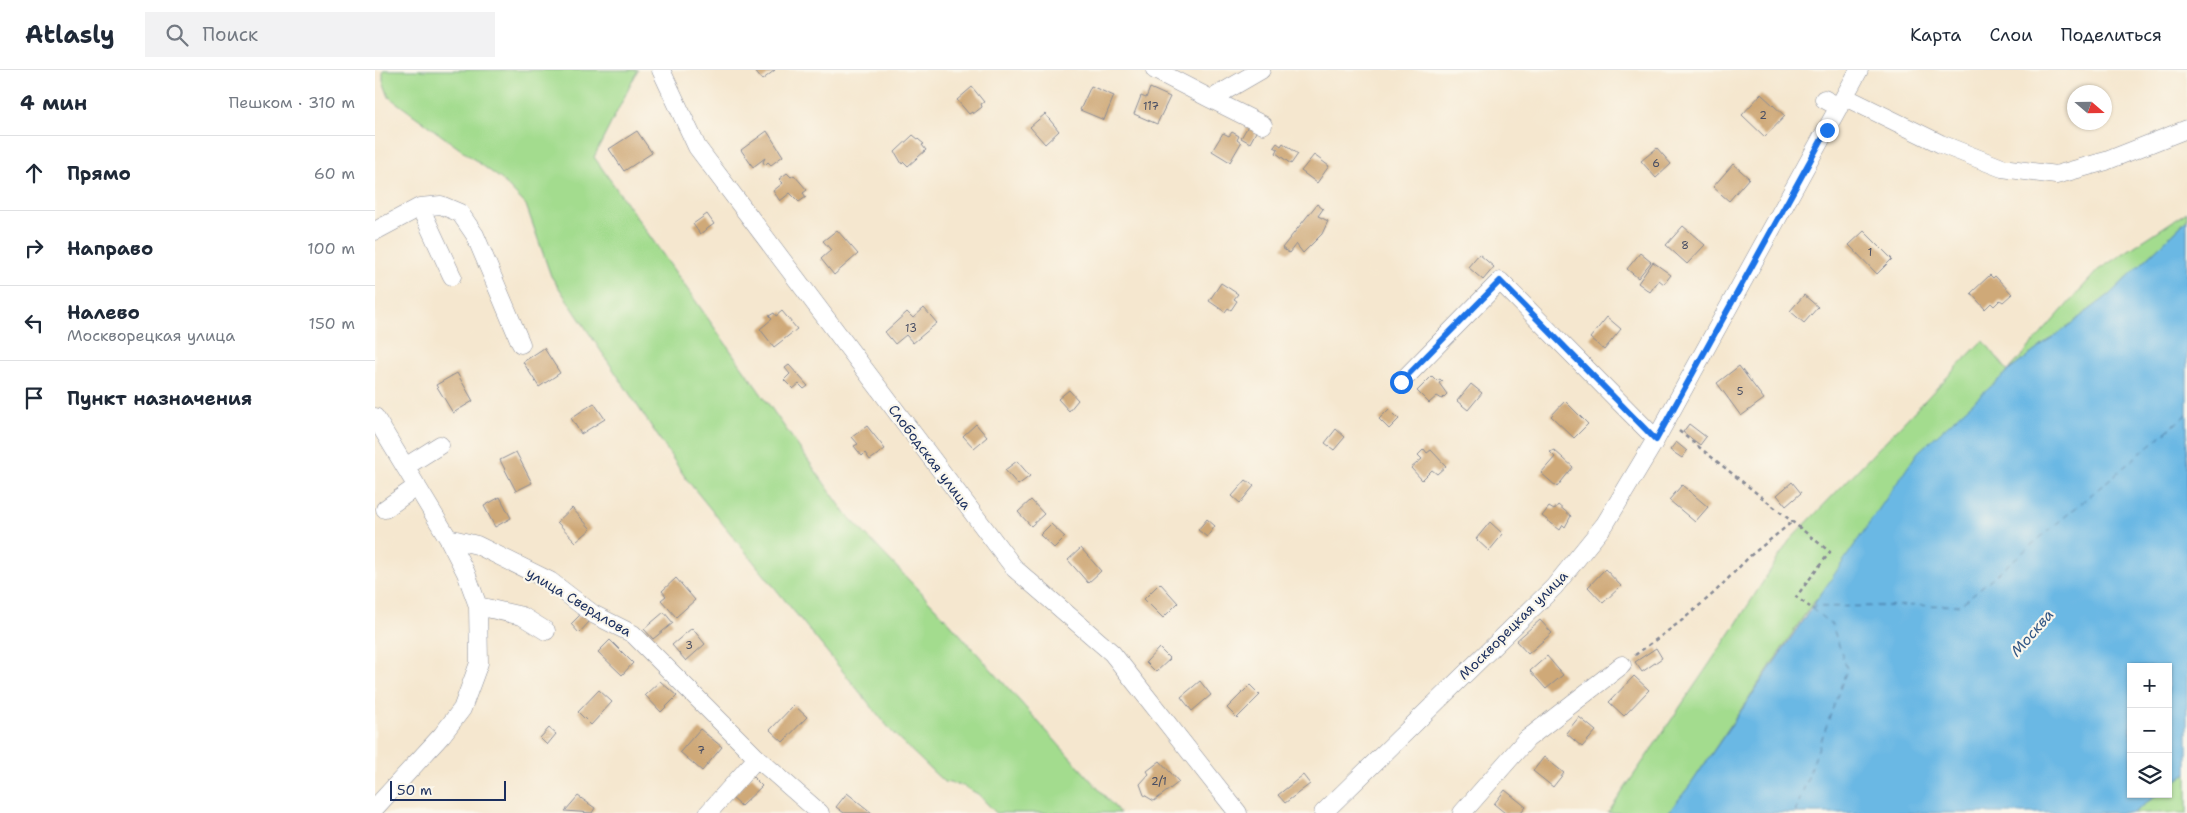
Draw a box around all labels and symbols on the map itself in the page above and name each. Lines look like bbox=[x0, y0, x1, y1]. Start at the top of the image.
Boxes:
north arrow bbox=[2067, 85, 2112, 130]
house number: 117 bbox=[1143, 99, 1159, 114]
house number: 2 bbox=[1759, 108, 1767, 123]
route end bbox=[1816, 119, 1839, 142]
house number: 6 bbox=[1652, 156, 1660, 171]
house number: 8 bbox=[1681, 238, 1689, 253]
house number: 1 bbox=[1868, 245, 1872, 260]
house number: 13 bbox=[905, 321, 917, 336]
route start bbox=[1390, 371, 1413, 394]
house number: 5 bbox=[1737, 384, 1744, 399]
street label: Слободская улица bbox=[885, 401, 976, 513]
street label: улица Свердлова bbox=[523, 564, 635, 641]
street label: Москворецкая улица bbox=[1455, 566, 1572, 683]
water label: Москва bbox=[2006, 605, 2058, 661]
house number: 3 bbox=[685, 638, 693, 653]
house number: 7 bbox=[697, 743, 705, 758]
house number: 2/1 bbox=[1151, 774, 1167, 789]
scale bar bbox=[390, 778, 506, 801]

